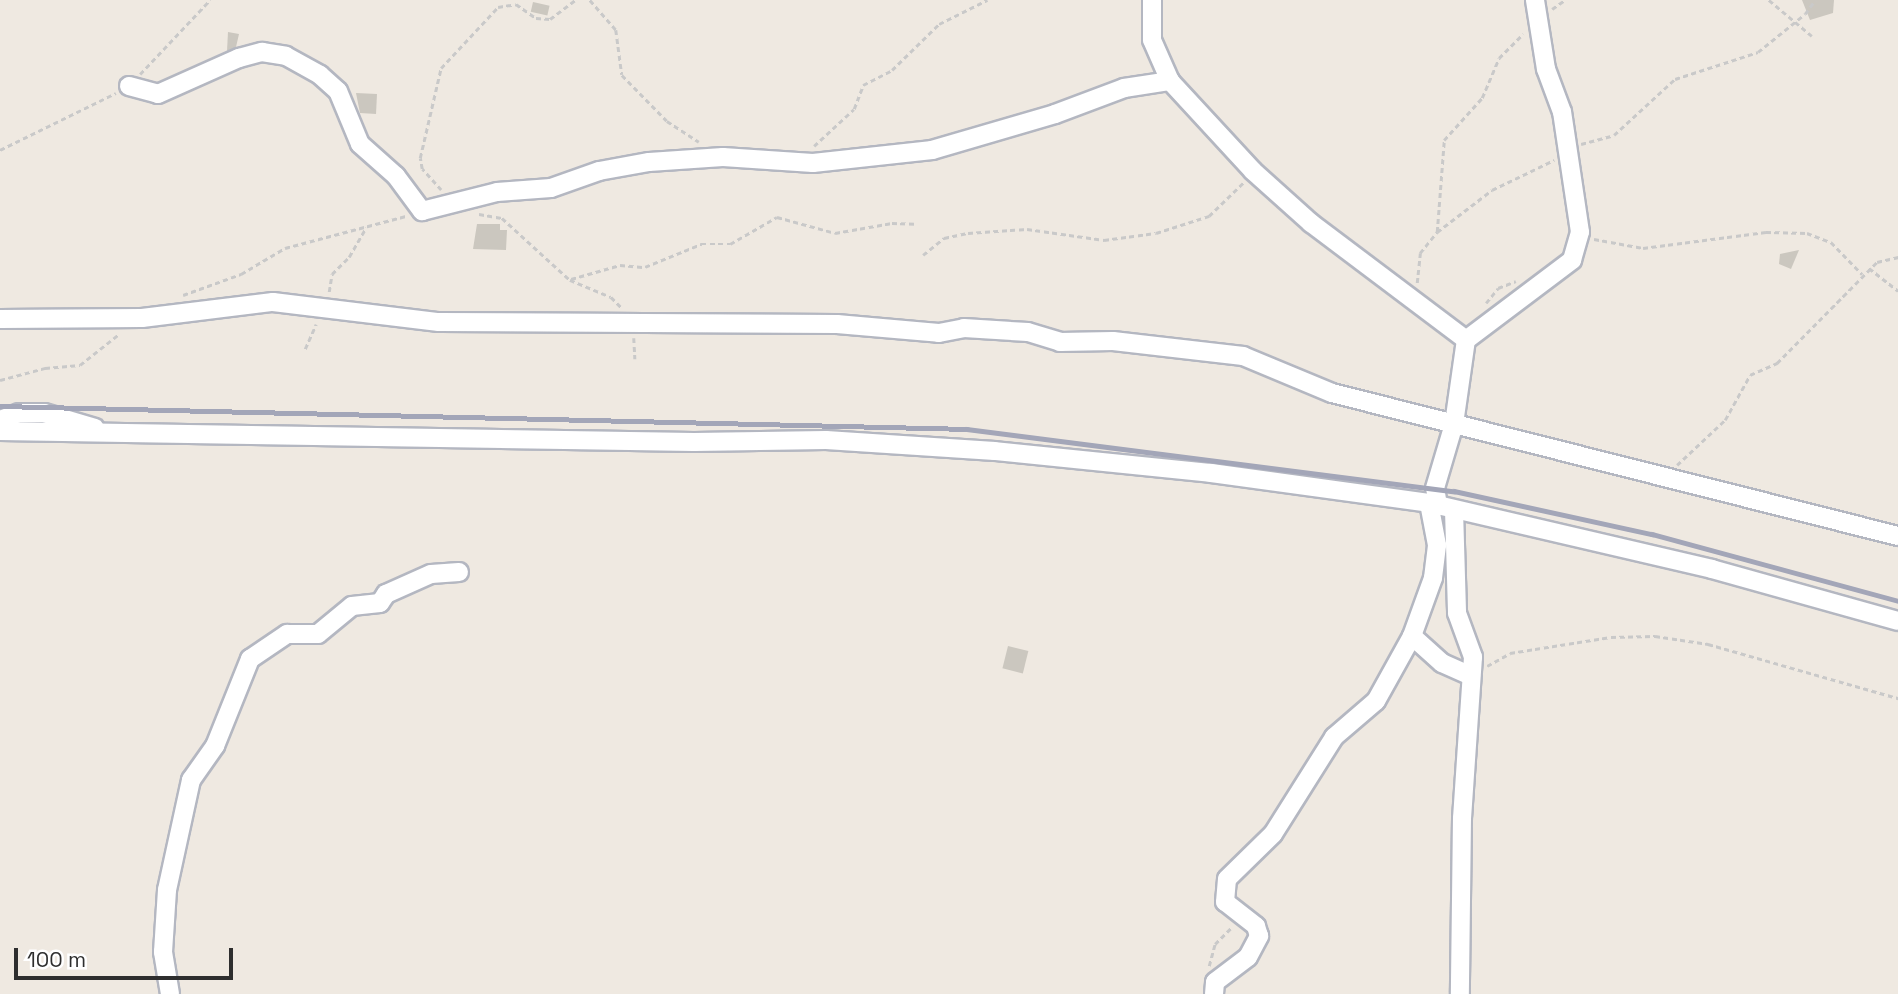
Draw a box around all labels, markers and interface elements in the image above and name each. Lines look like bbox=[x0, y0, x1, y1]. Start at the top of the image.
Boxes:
scale bar bbox=[18, 934, 236, 978]
text: 100 m bbox=[27, 946, 86, 973]

